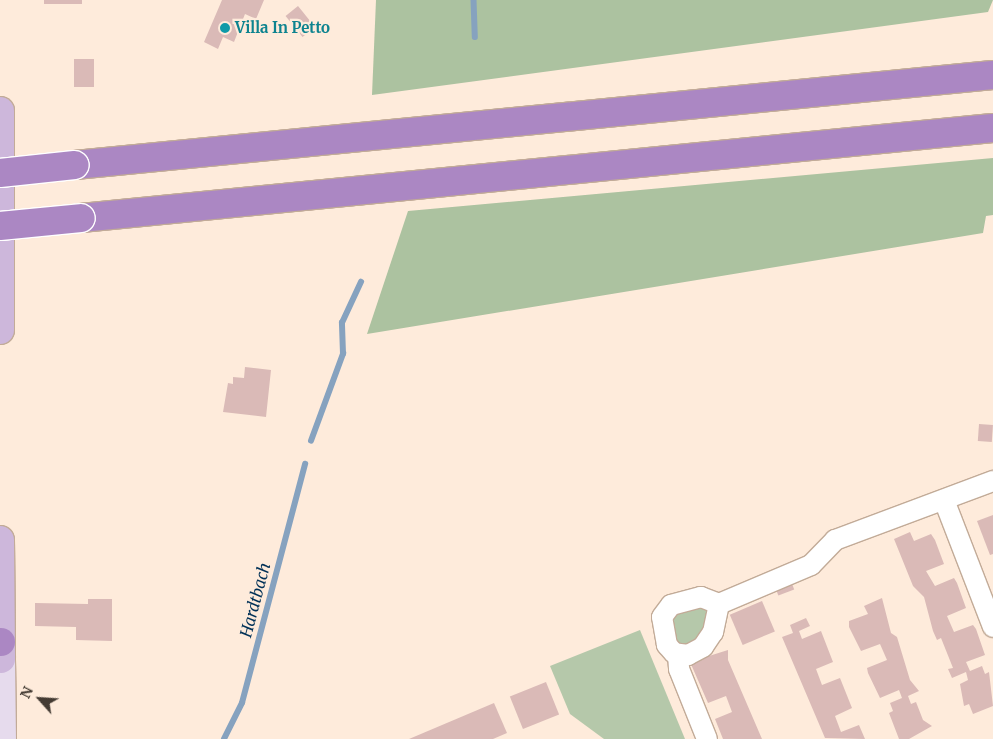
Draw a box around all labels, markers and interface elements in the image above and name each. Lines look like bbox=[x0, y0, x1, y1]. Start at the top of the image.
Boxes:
place label: Villa In Petto bbox=[235, 19, 330, 37]
marker: Villa In Petto bbox=[219, 22, 231, 34]
water label: Hardtbach bbox=[236, 560, 274, 640]
north arrow bbox=[15, 674, 65, 724]
text: N bbox=[16, 684, 37, 701]

